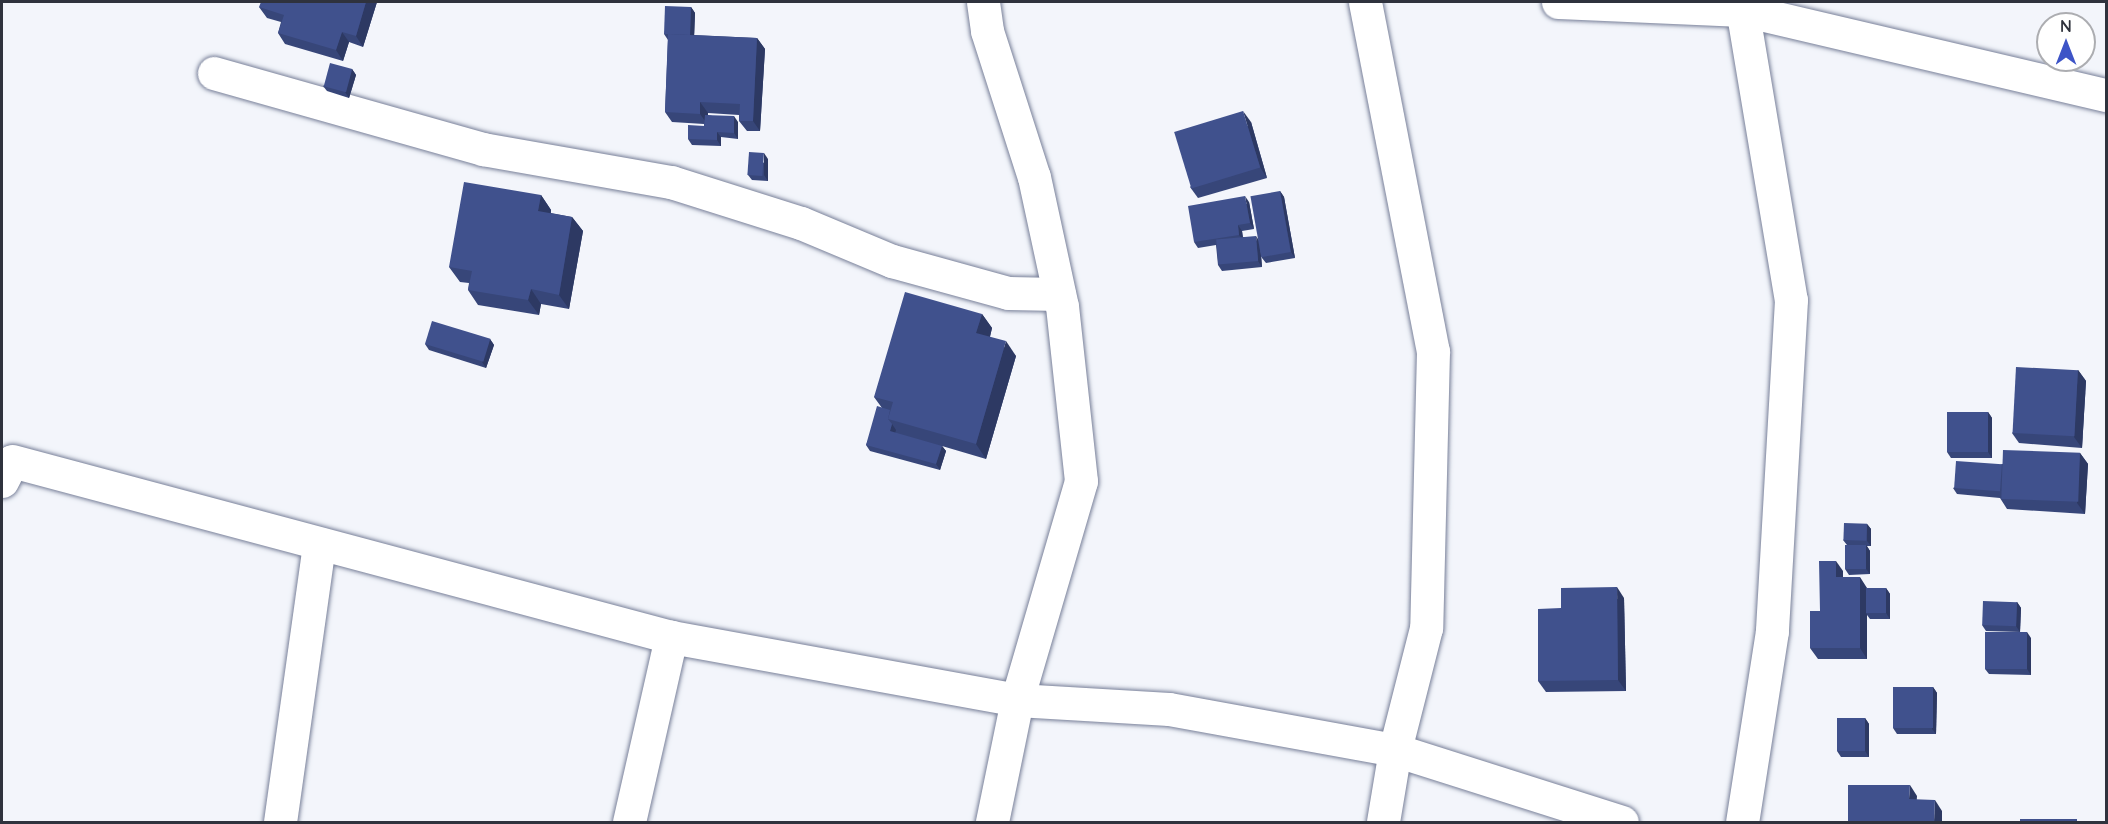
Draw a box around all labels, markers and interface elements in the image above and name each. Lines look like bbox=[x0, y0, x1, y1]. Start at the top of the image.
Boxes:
north arrow bbox=[2036, 12, 2096, 72]
text: N bbox=[2060, 16, 2072, 36]

